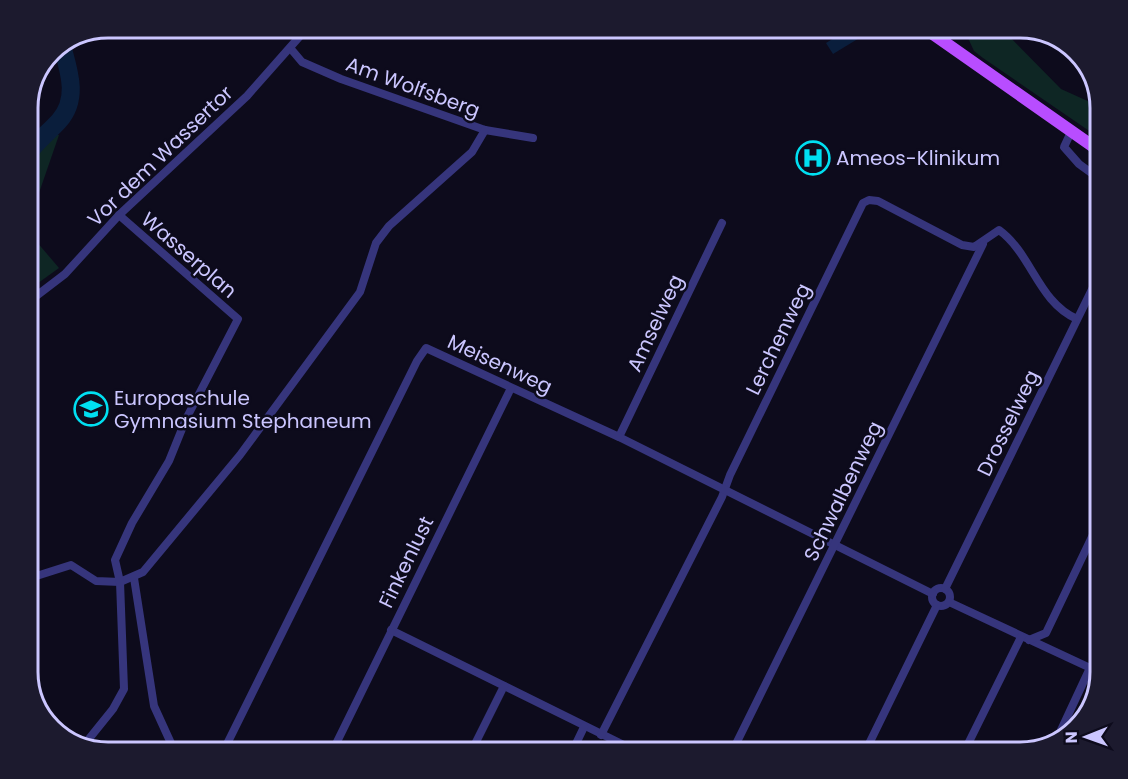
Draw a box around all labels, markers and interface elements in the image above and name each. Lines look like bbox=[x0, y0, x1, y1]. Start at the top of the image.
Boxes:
street label: Am Wolfsberg bbox=[342, 50, 484, 124]
street label: Vor dem Wassertor bbox=[81, 79, 239, 233]
hospital icon: Ameos-Klinikum bbox=[795, 140, 831, 176]
place label: Ameos-Klinikum bbox=[836, 144, 1000, 172]
street label: Wasserplan bbox=[135, 206, 243, 304]
street label: Amselweg bbox=[620, 270, 690, 376]
street label: Lerchenweg bbox=[739, 278, 817, 400]
street label: Meisenweg bbox=[443, 328, 557, 400]
street label: Drosselweg bbox=[970, 365, 1046, 481]
place label: Europaschule Gymnasium Stephaneum bbox=[114, 384, 372, 435]
school or university icon: Europaschule Gymnasium Stephaneum bbox=[73, 391, 109, 427]
street label: Schwalbenweg bbox=[797, 416, 889, 566]
street label: Finkenlust bbox=[372, 511, 440, 613]
north arrow bbox=[1056, 707, 1116, 767]
text: N bbox=[1060, 731, 1083, 743]

